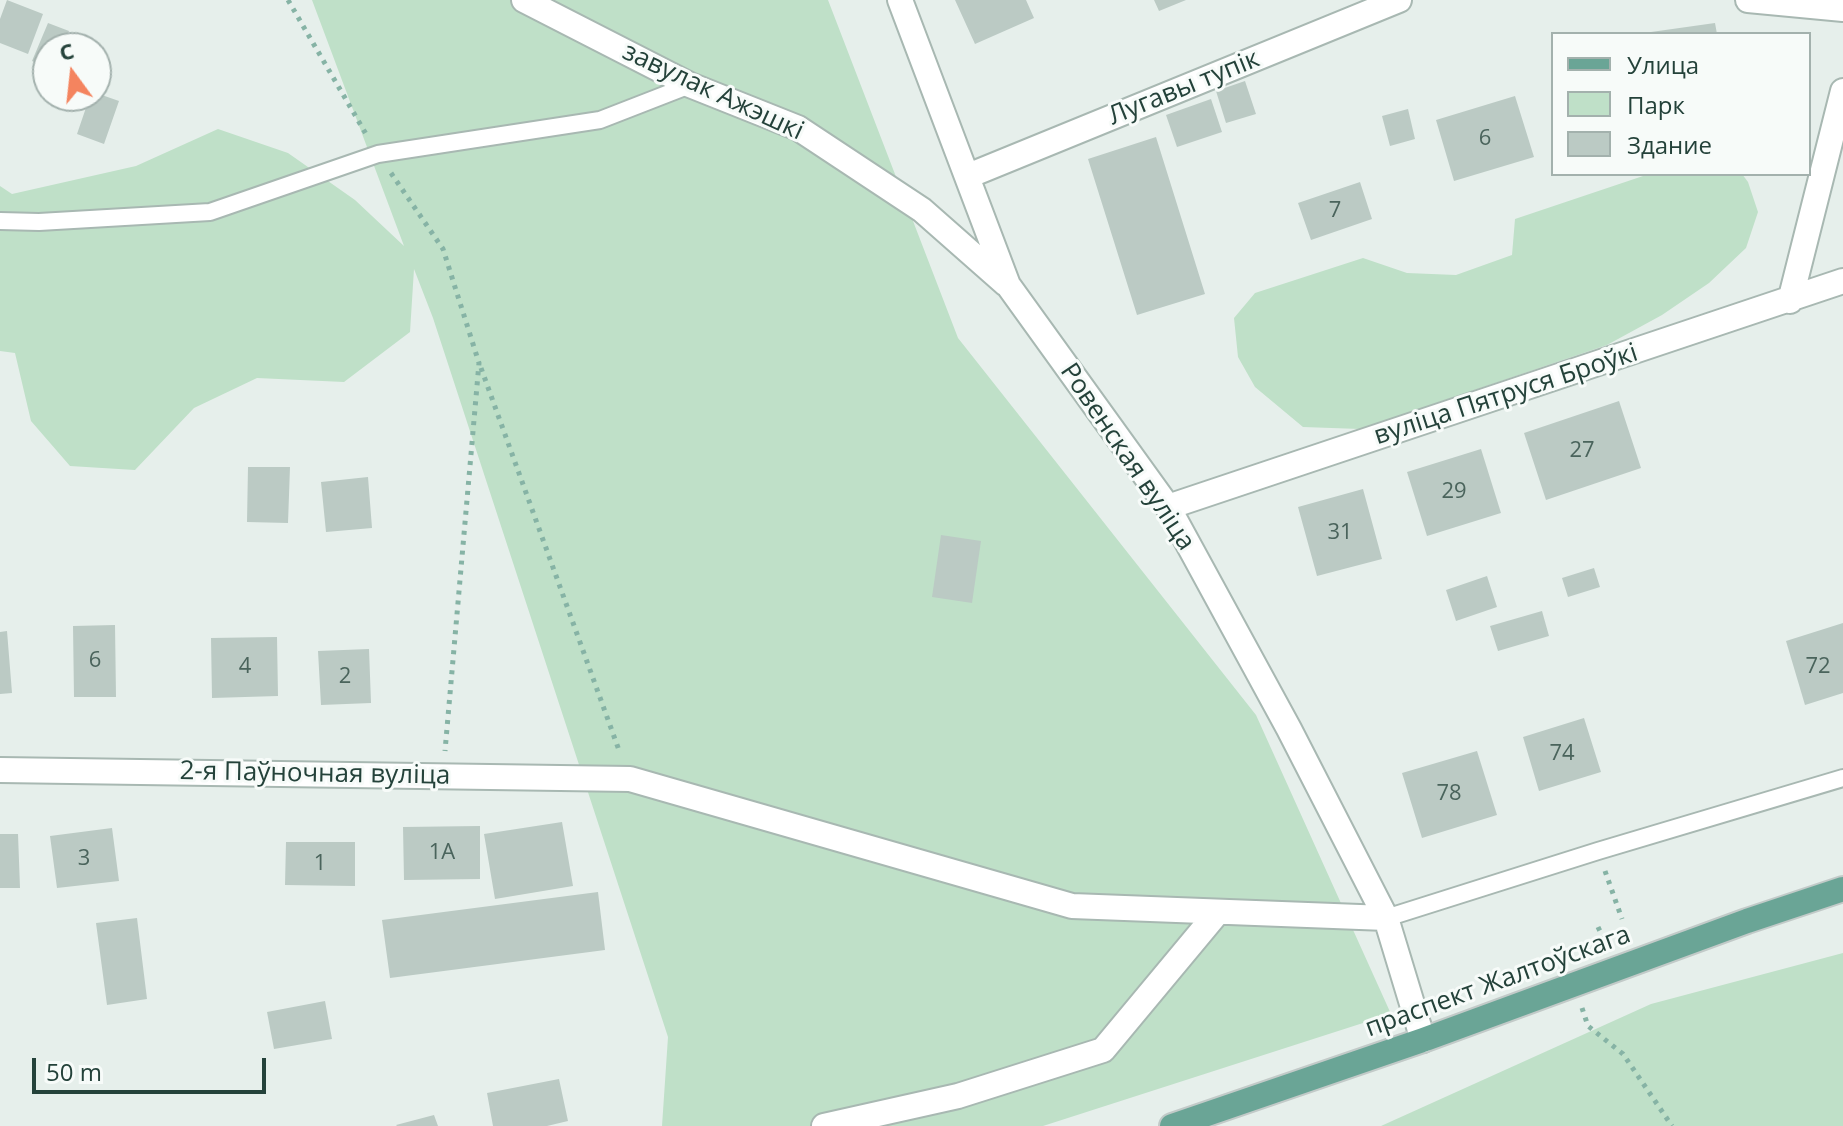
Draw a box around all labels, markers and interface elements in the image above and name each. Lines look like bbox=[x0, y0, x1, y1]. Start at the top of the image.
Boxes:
north arrow bbox=[32, 32, 112, 112]
legend bbox=[1551, 32, 1811, 176]
text: С bbox=[56, 34, 77, 67]
street label: завулак Ажэшкі bbox=[618, 36, 808, 148]
street label: Лугавы тупік bbox=[1104, 44, 1264, 132]
text: Улица bbox=[1627, 48, 1699, 81]
text: Парк bbox=[1627, 88, 1685, 121]
house number: 6 bbox=[1479, 126, 1491, 152]
text: Здание bbox=[1627, 128, 1712, 161]
house number: 7 bbox=[1329, 198, 1341, 224]
street label: вуліца Пятруся Броўкі bbox=[1370, 338, 1642, 452]
street label: Ровенская вуліца bbox=[1053, 358, 1201, 556]
house number: 27 bbox=[1569, 438, 1595, 464]
house number: 29 bbox=[1441, 479, 1467, 505]
house number: 31 bbox=[1327, 520, 1353, 546]
house number: 6 bbox=[89, 648, 101, 674]
house number: 4 bbox=[239, 654, 251, 680]
house number: 72 bbox=[1805, 654, 1831, 680]
house number: 2 bbox=[339, 664, 351, 690]
house number: 74 bbox=[1549, 741, 1575, 767]
street label: 2-я Паўночная вуліца bbox=[179, 756, 451, 792]
house number: 78 bbox=[1436, 781, 1462, 807]
house number: 1А bbox=[429, 840, 455, 866]
house number: 3 bbox=[78, 846, 90, 872]
house number: 1 bbox=[314, 851, 326, 877]
street label: праспект Жалтоўскага bbox=[1361, 919, 1635, 1045]
scale bar bbox=[36, 1042, 270, 1092]
text: 50 m bbox=[46, 1055, 102, 1088]

